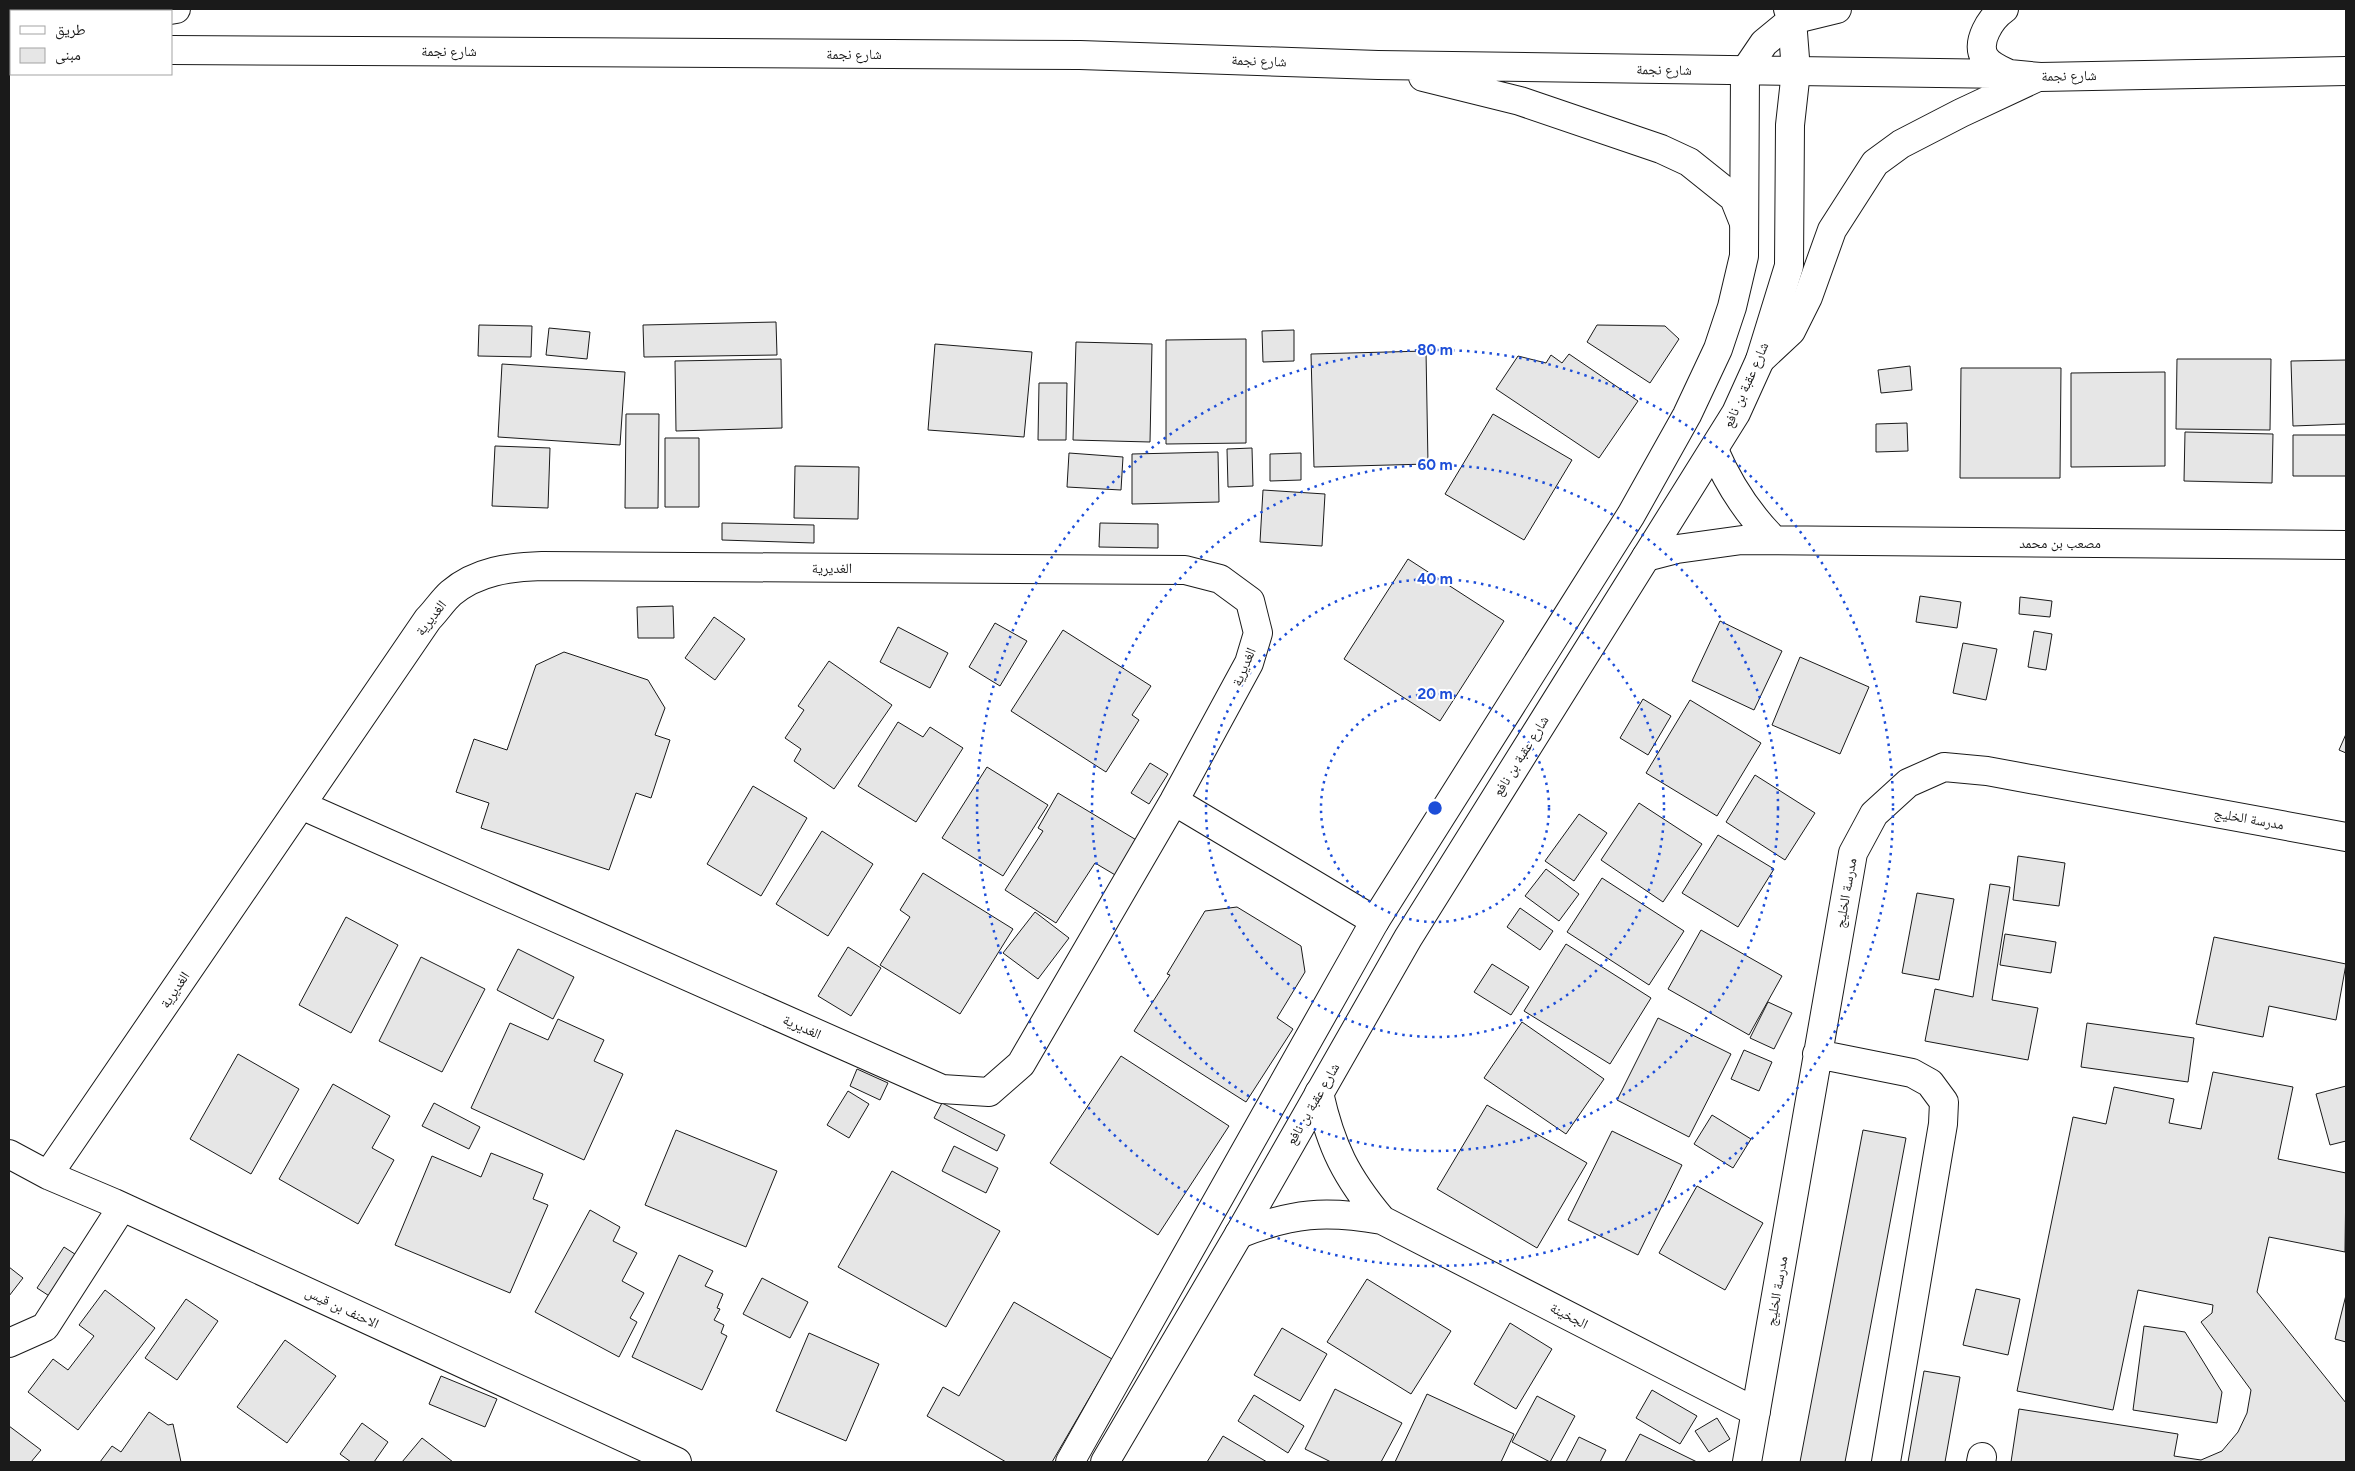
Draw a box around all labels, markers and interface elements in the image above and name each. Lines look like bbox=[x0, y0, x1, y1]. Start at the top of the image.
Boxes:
legend bbox=[10, 10, 172, 75]
text: طريق bbox=[55, 21, 86, 40]
street label: شارع نجمة bbox=[421, 43, 477, 61]
text: مبنى bbox=[55, 46, 81, 65]
street label: شارع نجمة bbox=[826, 46, 882, 64]
street label: شارع نجمة bbox=[1231, 52, 1287, 71]
street label: شارع نجمة bbox=[1636, 61, 1692, 80]
street label: شارع نجمة bbox=[2041, 67, 2097, 86]
street label: شارع عقبة بن نافع bbox=[1720, 340, 1773, 431]
text: 80 m bbox=[1417, 341, 1453, 359]
text: 60 m bbox=[1417, 456, 1453, 474]
street label: مصعب بن محمد bbox=[2019, 535, 2101, 552]
street label: الغديرية bbox=[812, 560, 852, 577]
text: 40 m bbox=[1417, 570, 1453, 588]
street label: الغديرية bbox=[412, 597, 450, 639]
street label: الغديرية bbox=[1228, 645, 1260, 689]
text: 20 m bbox=[1417, 685, 1453, 703]
street label: شارع عقبة بن نافع bbox=[1489, 713, 1553, 800]
centre of rings bbox=[1426, 799, 1444, 817]
street label: مدرسة الخليج bbox=[2212, 804, 2285, 835]
street label: مدرسة الخليج bbox=[1831, 857, 1862, 930]
street label: الغديرية bbox=[157, 969, 193, 1011]
street label: الغديرية bbox=[780, 1011, 824, 1043]
street label: شارع عقبة بن نافع bbox=[1283, 1060, 1344, 1149]
street label: مدرسة الخليج bbox=[1762, 1255, 1793, 1328]
street label: الاحنف بن قيس bbox=[303, 1284, 381, 1332]
street label: الجخينة bbox=[1547, 1299, 1591, 1333]

